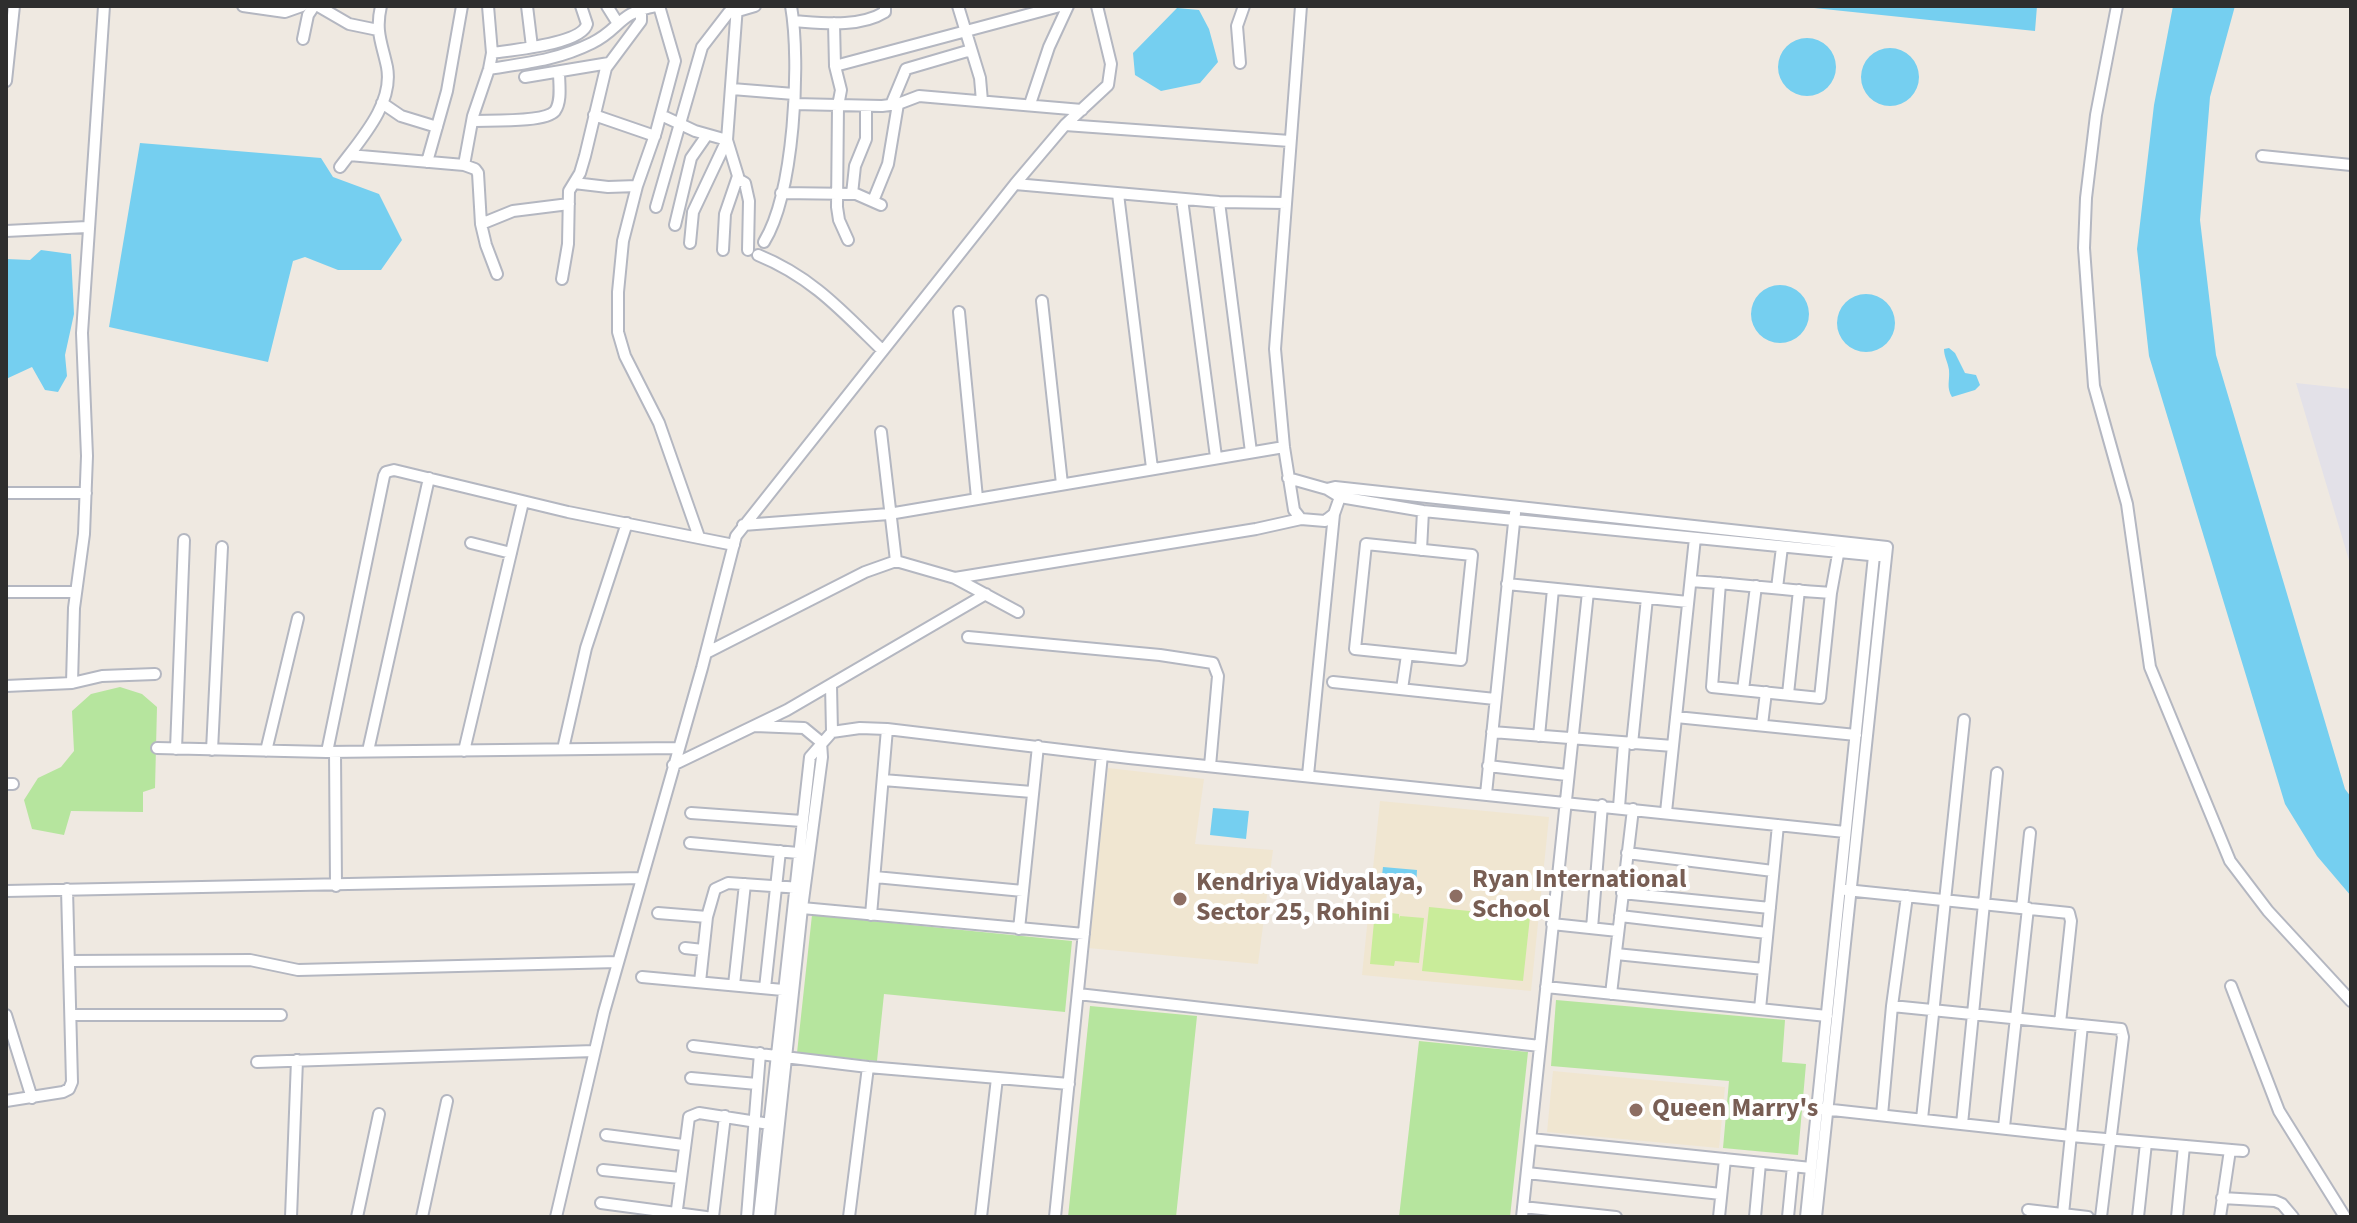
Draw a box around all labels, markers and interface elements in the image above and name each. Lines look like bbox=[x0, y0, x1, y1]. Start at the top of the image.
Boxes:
place label: Ryan International School bbox=[1472, 865, 1686, 926]
place label: Kendriya Vidyalaya, Sector 25, Rohini bbox=[1196, 868, 1423, 930]
marker: Ryan International School bbox=[1447, 887, 1465, 905]
marker: Kendriya Vidyalaya, Sector 25, Rohini bbox=[1171, 890, 1189, 908]
place label: Queen Marry's bbox=[1652, 1094, 1818, 1126]
marker: Queen Marry's bbox=[1627, 1101, 1645, 1119]

